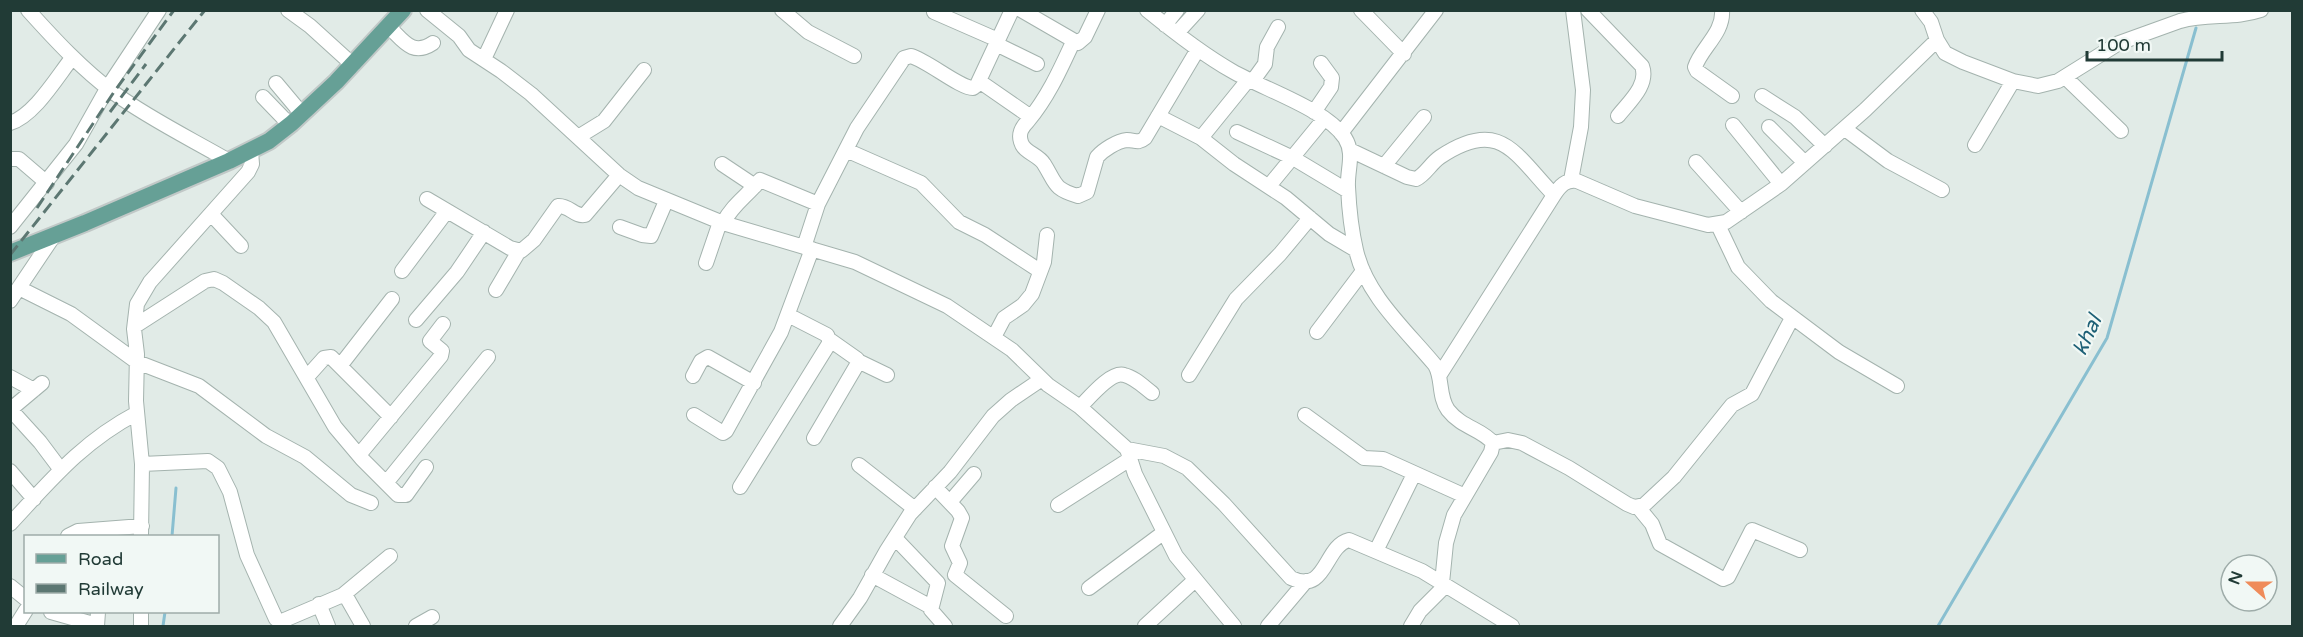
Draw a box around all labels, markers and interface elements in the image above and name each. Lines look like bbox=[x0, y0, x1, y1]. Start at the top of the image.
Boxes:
scale bar bbox=[2087, 24, 2222, 62]
text: 100 m bbox=[2096, 34, 2151, 56]
water label: khal bbox=[2067, 309, 2109, 359]
legend bbox=[24, 535, 219, 613]
text: Road bbox=[78, 548, 123, 570]
north arrow bbox=[2219, 553, 2279, 613]
text: N bbox=[2224, 568, 2248, 588]
text: Railway bbox=[78, 578, 144, 600]

